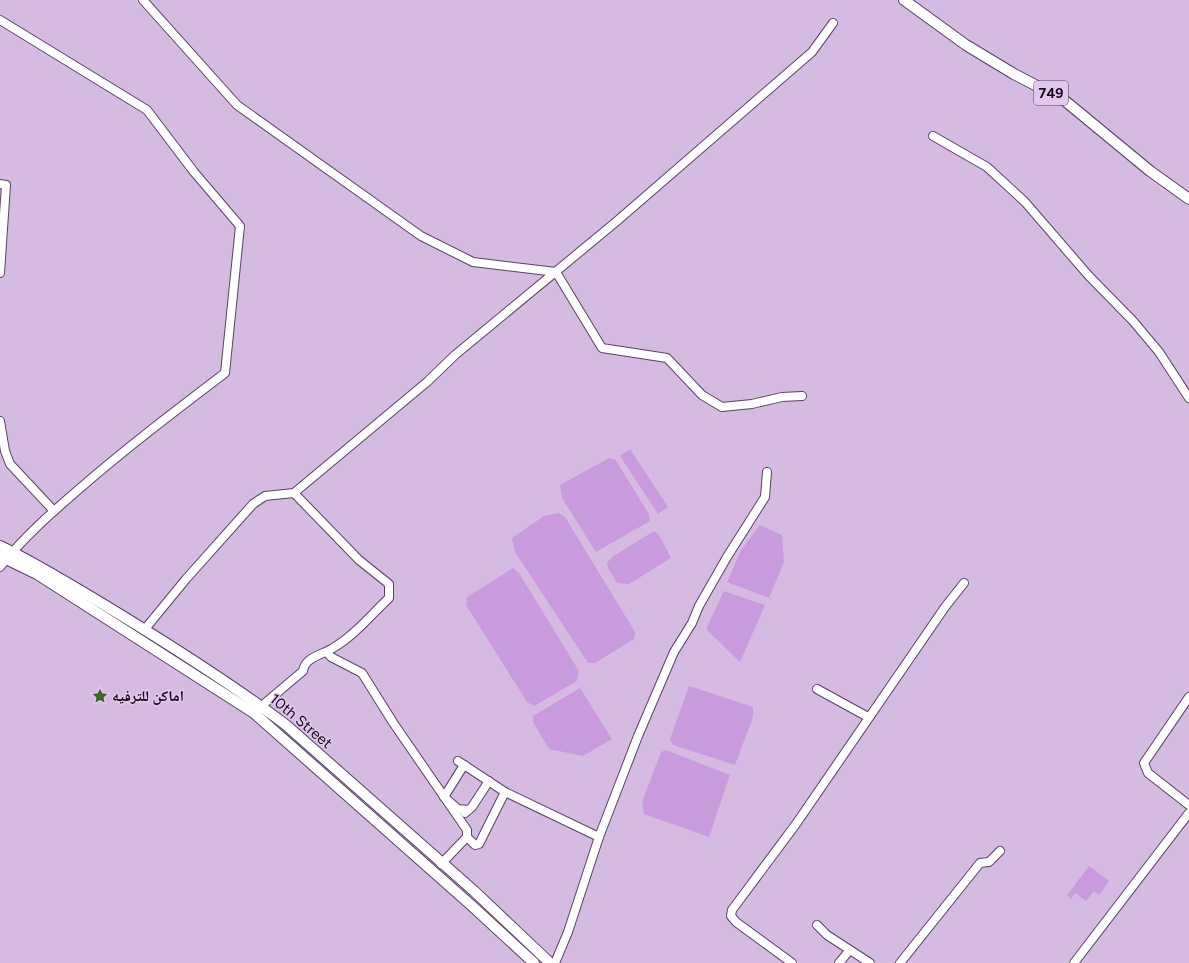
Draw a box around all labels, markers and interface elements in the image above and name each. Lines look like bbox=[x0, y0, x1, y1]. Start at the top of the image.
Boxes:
road number: 749 bbox=[1034, 81, 1068, 105]
place icon: اماكن للترفيه bbox=[91, 687, 109, 705]
place label: اماكن للترفيه bbox=[112, 687, 184, 705]
street label: 10th Street bbox=[266, 690, 336, 752]

